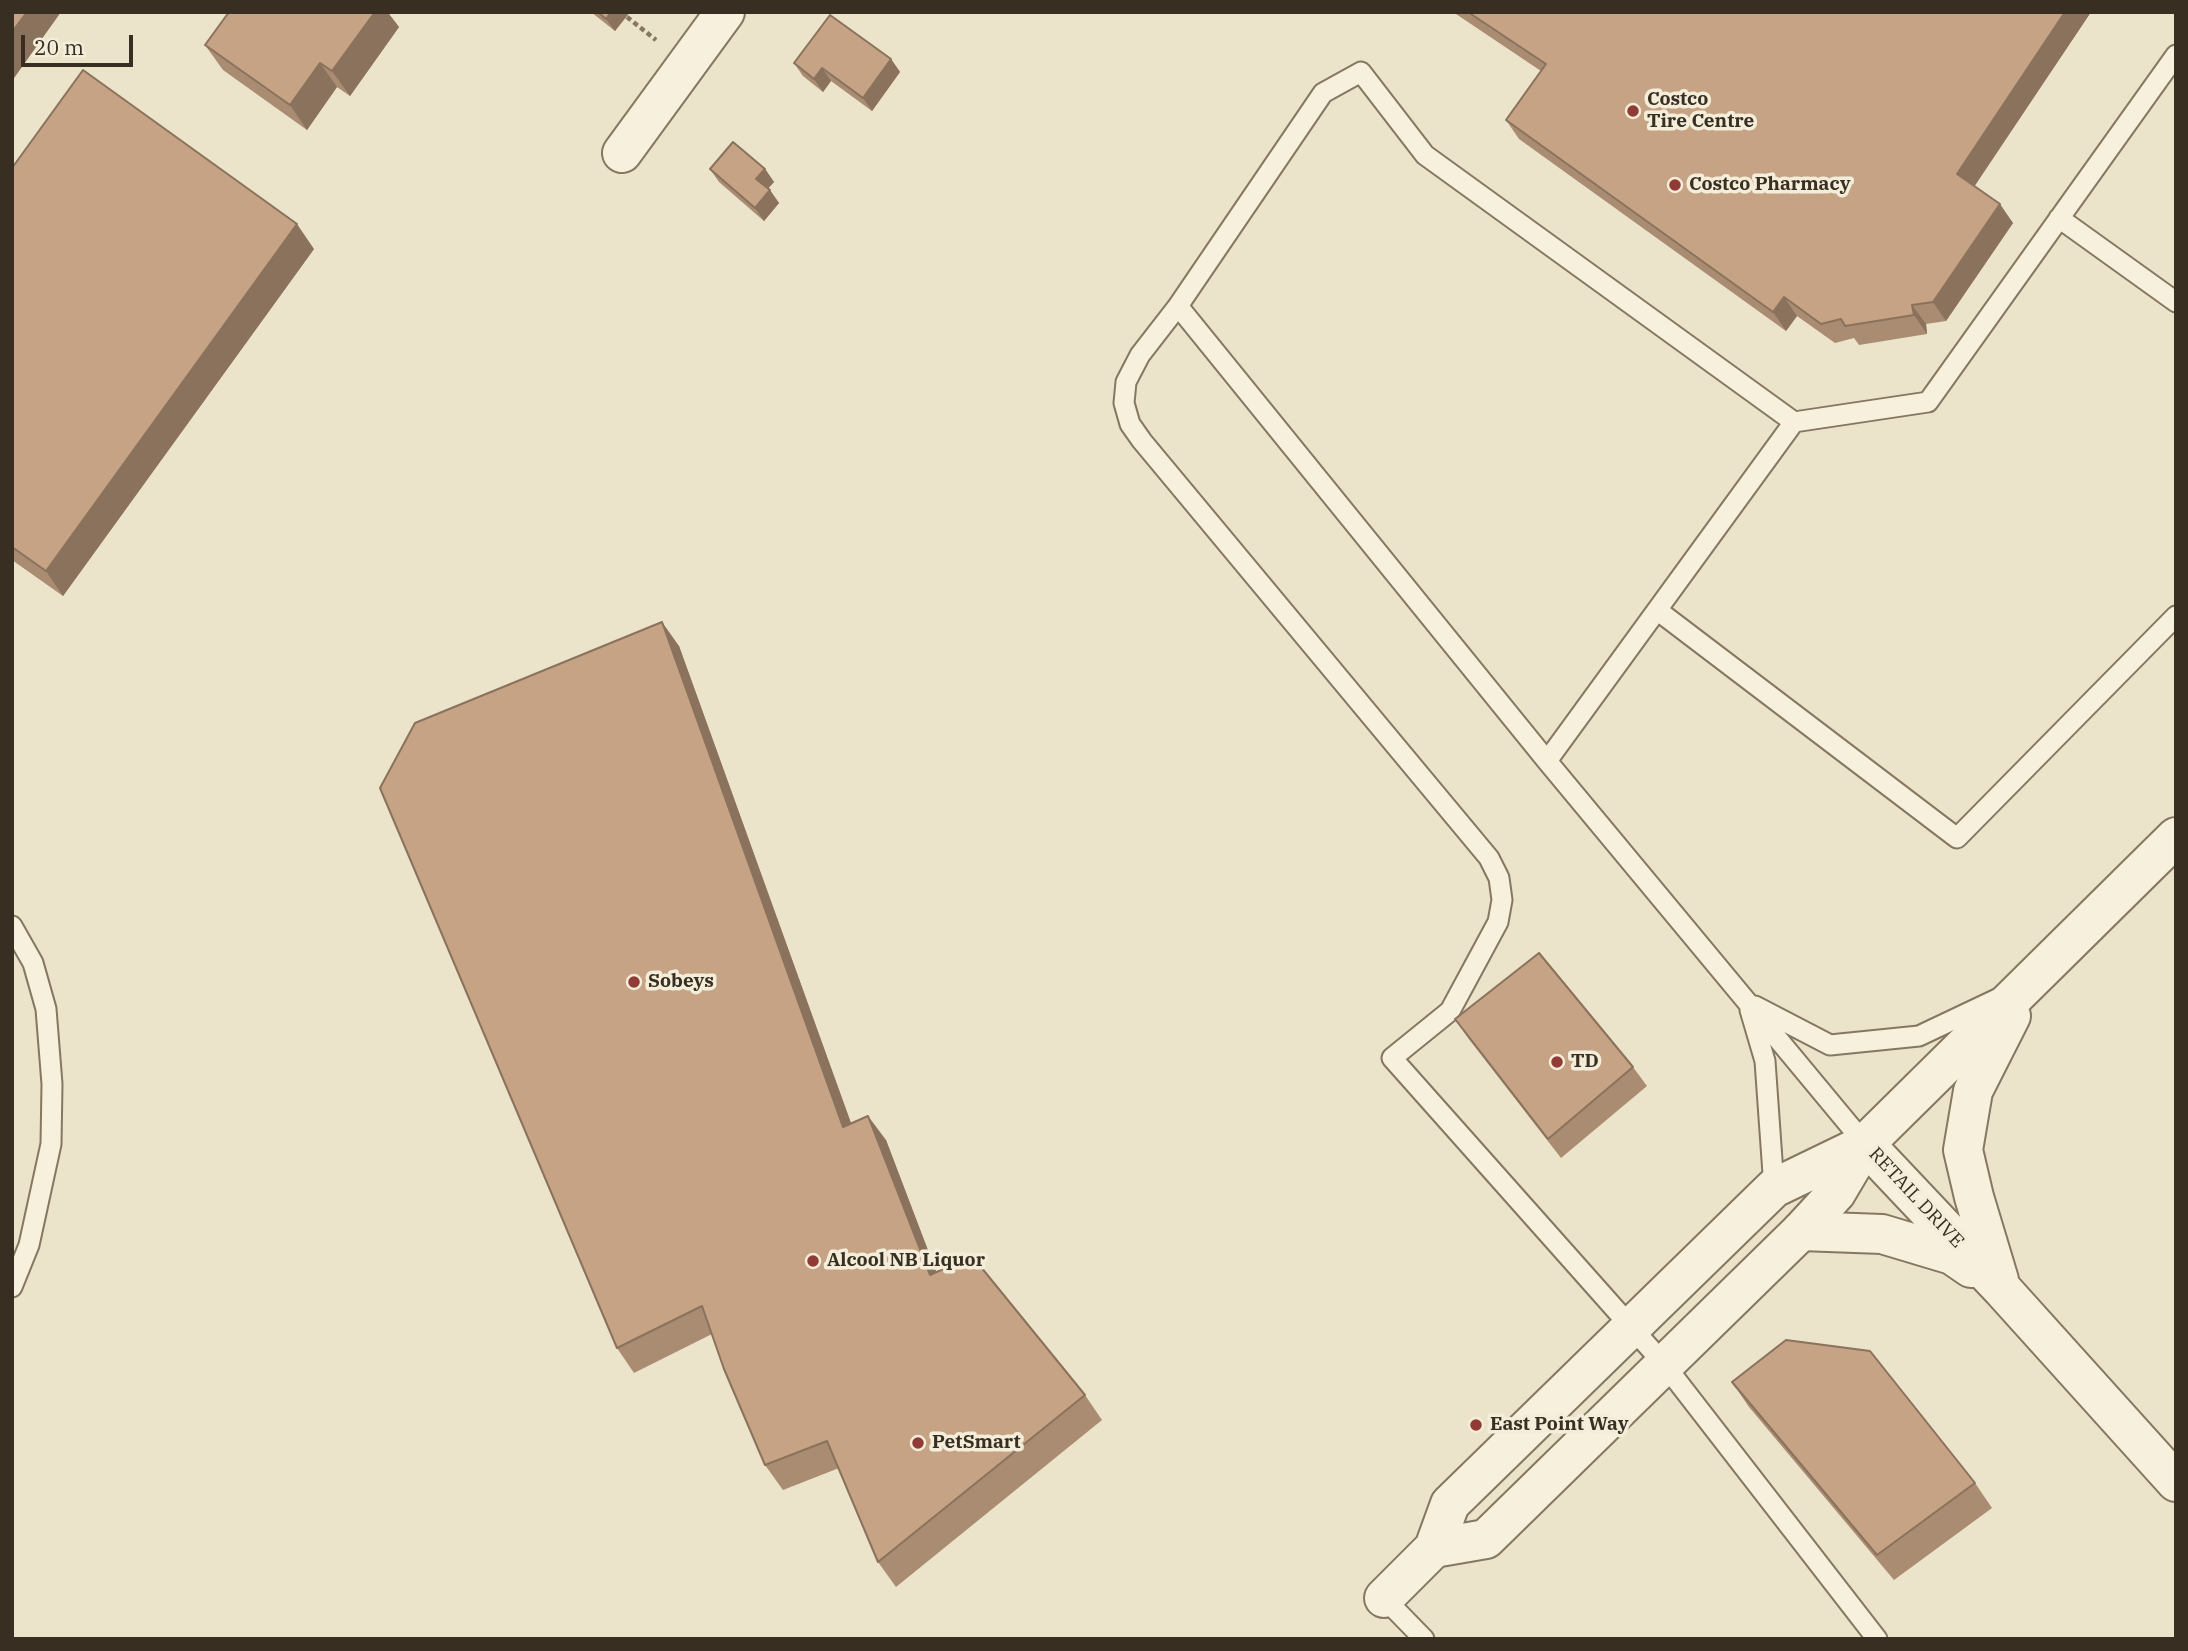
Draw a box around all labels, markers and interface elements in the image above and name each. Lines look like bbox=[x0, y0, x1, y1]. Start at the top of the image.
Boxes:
scale bar bbox=[24, 21, 136, 65]
text: 20 m bbox=[34, 33, 84, 61]
place label: Costco Tire Centre bbox=[1647, 89, 1754, 133]
marker: Costco Tire Centre bbox=[1625, 103, 1641, 119]
place label: Costco Pharmacy bbox=[1689, 174, 1850, 196]
marker: Costco Pharmacy bbox=[1667, 177, 1683, 193]
place label: Sobeys bbox=[648, 971, 714, 993]
marker: Sobeys bbox=[626, 974, 642, 990]
place label: TD bbox=[1571, 1051, 1599, 1073]
marker: TD bbox=[1549, 1054, 1565, 1070]
street label: RETAIL DRIVE bbox=[1864, 1143, 1968, 1253]
place label: Alcool NB Liquor bbox=[827, 1250, 985, 1272]
marker: Alcool NB Liquor bbox=[805, 1253, 821, 1269]
place label: East Point Way bbox=[1490, 1414, 1628, 1436]
marker: East Point Way bbox=[1468, 1417, 1484, 1433]
place label: PetSmart bbox=[932, 1432, 1020, 1454]
marker: PetSmart bbox=[910, 1435, 926, 1451]

